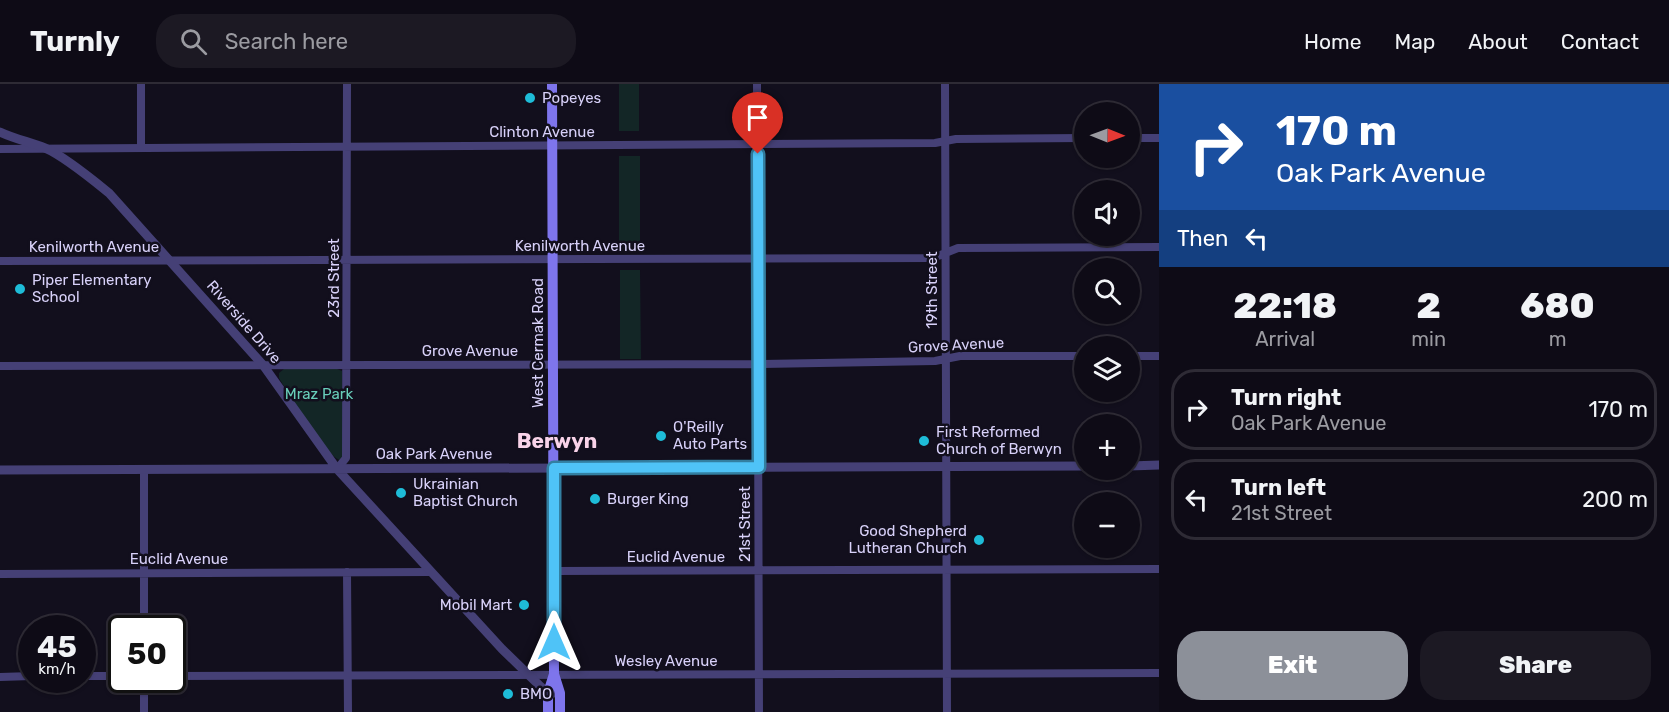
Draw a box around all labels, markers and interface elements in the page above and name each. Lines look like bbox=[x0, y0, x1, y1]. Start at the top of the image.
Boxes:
search box bbox=[156, 14, 576, 68]
text: Turnly bbox=[30, 25, 120, 58]
icon: search bbox=[177, 25, 210, 58]
text: Search here bbox=[225, 28, 348, 55]
text: Home bbox=[1304, 29, 1361, 54]
text: Map bbox=[1394, 29, 1435, 54]
text: About bbox=[1468, 29, 1528, 54]
text: Contact bbox=[1561, 29, 1639, 54]
place label: Popeyes bbox=[542, 89, 602, 107]
marker: Popeyes bbox=[523, 91, 537, 105]
pin bbox=[732, 92, 783, 154]
icon: arrive bbox=[741, 101, 774, 134]
north arrow bbox=[1074, 102, 1140, 168]
map controls bbox=[1074, 102, 1140, 558]
text: 170 m bbox=[1276, 106, 1397, 156]
icon: right bbox=[1177, 108, 1255, 186]
street label: Clinton Avenue bbox=[489, 123, 595, 141]
text: Oak Park Avenue bbox=[1276, 157, 1486, 189]
button: sound bbox=[1074, 180, 1140, 246]
icon: left bbox=[1240, 222, 1273, 255]
text: Then bbox=[1177, 225, 1228, 252]
street label: Kenilworth Avenue bbox=[515, 237, 645, 255]
street label: Kenilworth Avenue bbox=[29, 238, 159, 256]
street label: 23rd Street bbox=[325, 238, 343, 318]
street label: 19th Street bbox=[923, 251, 941, 329]
button: search bbox=[1074, 258, 1140, 324]
place label: Piper Elementary School bbox=[32, 271, 152, 306]
street label: Riverside Drive bbox=[203, 277, 285, 367]
street label: West Cermak Road bbox=[529, 278, 547, 408]
marker: Piper Elementary School bbox=[13, 282, 27, 296]
text: 22:18 bbox=[1233, 284, 1337, 327]
text: 2 bbox=[1417, 284, 1441, 327]
text: 680 bbox=[1520, 284, 1595, 327]
text: Arrival bbox=[1255, 327, 1315, 351]
text: min bbox=[1411, 327, 1446, 351]
text: m bbox=[1549, 327, 1566, 351]
street label: Grove Avenue bbox=[907, 333, 1005, 357]
button: layers bbox=[1074, 336, 1140, 402]
street label: Grove Avenue bbox=[422, 342, 518, 360]
text: Turn right bbox=[1231, 384, 1341, 411]
park label: Mraz Park bbox=[285, 385, 353, 403]
icon: right bbox=[1180, 393, 1213, 426]
text: 170 m bbox=[1588, 396, 1648, 423]
text: Oak Park Avenue bbox=[1231, 411, 1386, 435]
button: + bbox=[1074, 414, 1140, 480]
place label: O'Reilly Auto Parts bbox=[673, 418, 747, 453]
place label: First Reformed Church of Berwyn bbox=[936, 423, 1062, 458]
district label: Berwyn bbox=[517, 428, 597, 453]
marker: O'Reilly Auto Parts bbox=[654, 429, 668, 443]
marker: First Reformed Church of Berwyn bbox=[917, 434, 931, 448]
street label: Oak Park Avenue bbox=[376, 445, 492, 463]
text: Turn left bbox=[1231, 474, 1326, 501]
place label: Ukrainian Baptist Church bbox=[413, 475, 518, 510]
icon: left bbox=[1180, 483, 1213, 516]
marker: Ukrainian Baptist Church bbox=[394, 486, 408, 500]
street label: 21st Street bbox=[736, 486, 754, 562]
text: 200 m bbox=[1582, 486, 1648, 513]
place label: Burger King bbox=[607, 490, 689, 508]
marker: Burger King bbox=[588, 492, 602, 506]
button: − bbox=[1074, 492, 1140, 558]
text: 21st Street bbox=[1231, 501, 1332, 525]
place label: Good Shepherd Lutheran Church bbox=[849, 522, 967, 557]
marker: Good Shepherd Lutheran Church bbox=[972, 533, 986, 547]
street label: Euclid Avenue bbox=[627, 548, 725, 566]
street label: Euclid Avenue bbox=[130, 550, 228, 568]
place label: Mobil Mart bbox=[440, 596, 512, 614]
marker: Mobil Mart bbox=[517, 598, 531, 612]
position arrow bbox=[522, 610, 586, 674]
speed limit sign: 50 bbox=[108, 615, 186, 693]
text: 45 bbox=[37, 629, 77, 665]
button: Exit bbox=[1177, 631, 1408, 700]
button: Share bbox=[1420, 631, 1651, 700]
street label: Wesley Avenue bbox=[614, 652, 718, 670]
text: km/h bbox=[38, 660, 76, 678]
place label: BMO bbox=[520, 685, 552, 703]
marker: BMO bbox=[501, 687, 515, 701]

